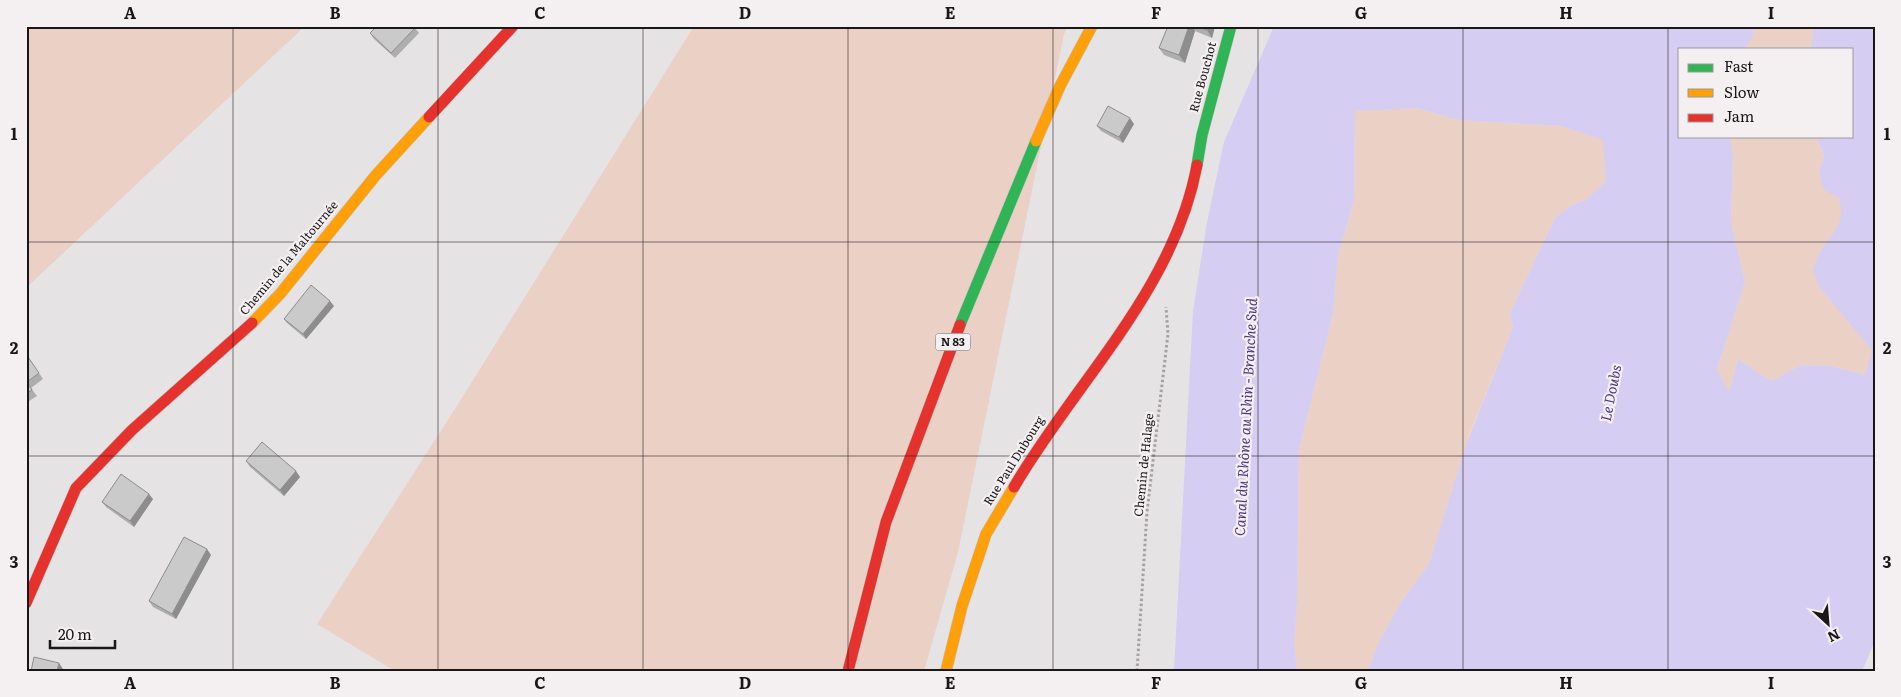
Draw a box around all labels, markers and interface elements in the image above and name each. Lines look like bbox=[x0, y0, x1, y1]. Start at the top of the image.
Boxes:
text: A bbox=[124, 0, 136, 24]
text: B bbox=[329, 0, 341, 24]
text: C bbox=[534, 0, 546, 24]
text: D bbox=[739, 0, 751, 24]
text: E bbox=[945, 0, 956, 24]
text: F bbox=[1151, 0, 1161, 24]
text: G bbox=[1355, 0, 1367, 24]
text: H bbox=[1559, 0, 1573, 24]
text: I bbox=[1768, 0, 1774, 24]
street label: Rue Bouchot bbox=[1184, 39, 1220, 114]
legend bbox=[1678, 48, 1854, 138]
text: Fast bbox=[1724, 54, 1753, 77]
text: Slow bbox=[1724, 80, 1759, 103]
text: Jam bbox=[1724, 104, 1755, 127]
text: 1 bbox=[11, 121, 18, 145]
text: 1 bbox=[1884, 121, 1891, 145]
street label: Chemin de la Maltournée bbox=[235, 196, 342, 318]
water label: Canal du Rhône au Rhin - Branche Sud bbox=[1229, 297, 1261, 536]
road number: N 83 bbox=[936, 334, 970, 351]
text: 2 bbox=[10, 335, 19, 359]
text: 2 bbox=[1883, 335, 1892, 359]
water label: Le Doubs bbox=[1595, 363, 1625, 423]
street label: Rue Paul Dubourg bbox=[978, 412, 1048, 509]
street label: Chemin de Halage bbox=[1129, 412, 1157, 517]
text: 3 bbox=[10, 549, 19, 573]
text: 3 bbox=[1883, 549, 1892, 573]
north arrow bbox=[1804, 600, 1854, 650]
scale bar bbox=[50, 617, 115, 649]
text: 20 m bbox=[58, 622, 92, 645]
text: N bbox=[1824, 625, 1844, 648]
text: A bbox=[124, 670, 136, 694]
text: B bbox=[329, 670, 341, 694]
text: C bbox=[534, 670, 546, 694]
text: D bbox=[739, 670, 751, 694]
text: E bbox=[945, 670, 956, 694]
text: F bbox=[1151, 670, 1161, 694]
text: G bbox=[1355, 670, 1367, 694]
text: H bbox=[1559, 670, 1573, 694]
text: I bbox=[1768, 670, 1774, 694]

